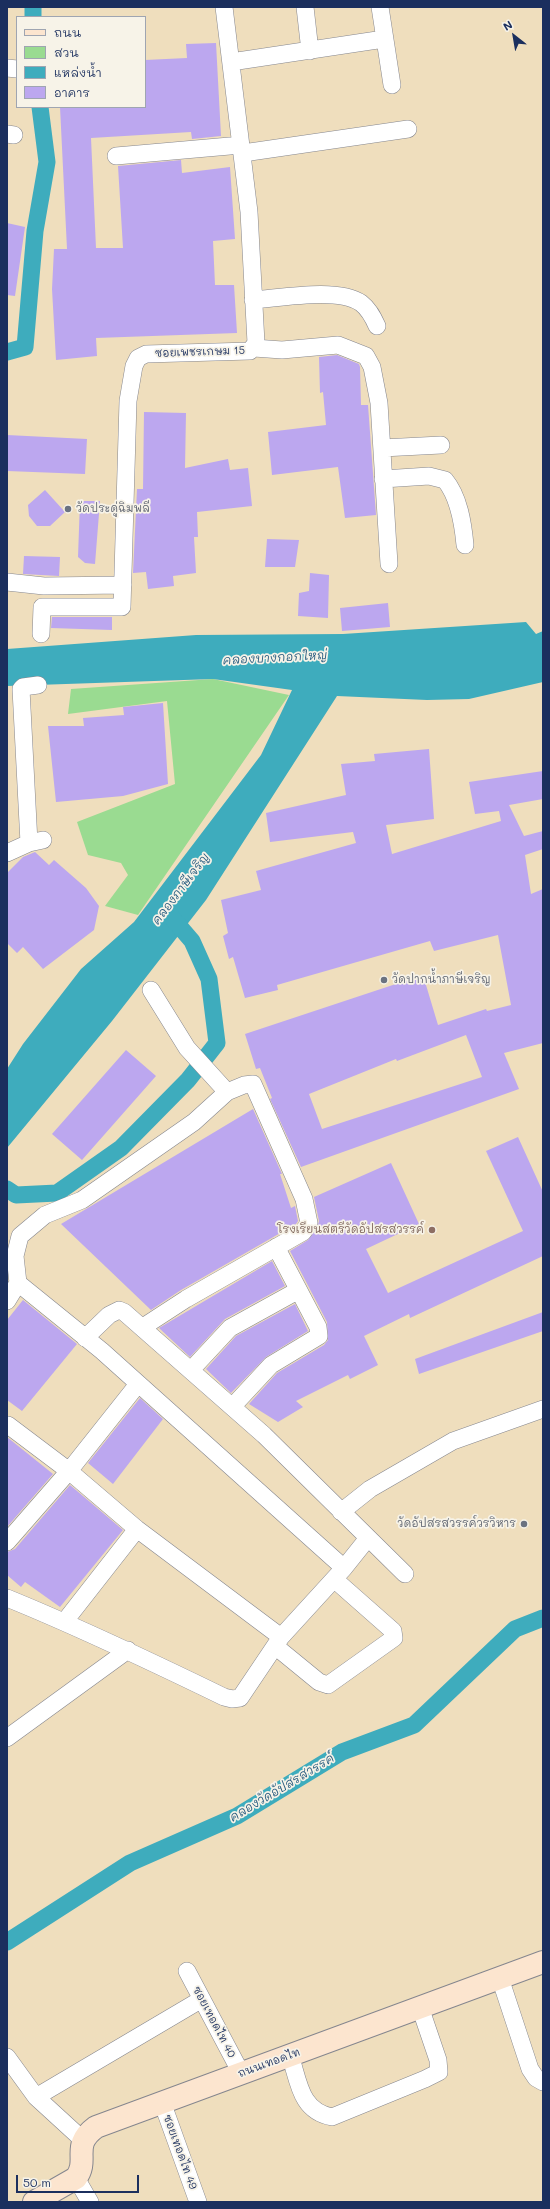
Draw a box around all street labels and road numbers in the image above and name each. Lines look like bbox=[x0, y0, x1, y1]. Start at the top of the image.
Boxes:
street label: ซอยเพชรเกษม 15 bbox=[155, 344, 245, 360]
street label: ซอยเทอดไท 40 bbox=[190, 1984, 238, 2060]
street label: ถนนเทอดไท bbox=[236, 2046, 302, 2080]
street label: ซอยเทอดไท 49 bbox=[160, 2113, 200, 2191]

